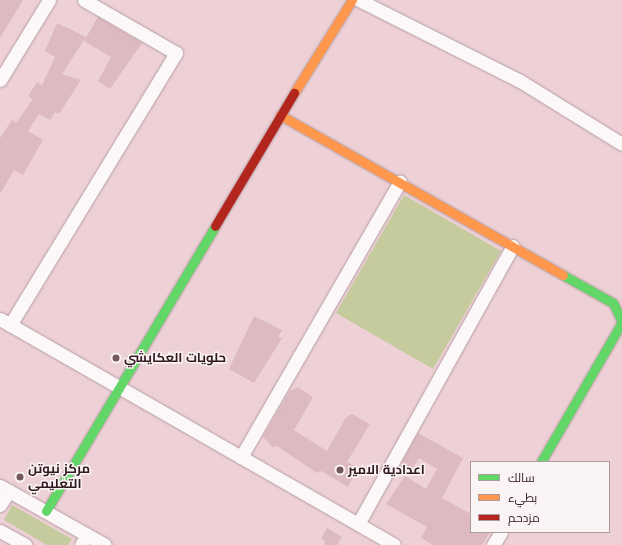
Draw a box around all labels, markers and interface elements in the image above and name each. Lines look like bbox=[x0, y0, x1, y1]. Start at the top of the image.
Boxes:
place label: حلويات العكايشي bbox=[124, 350, 226, 366]
marker: حلويات العكايشي bbox=[111, 353, 121, 363]
legend bbox=[470, 461, 610, 533]
place label: مركز نيوتن التعليمي bbox=[28, 462, 90, 493]
place label: اعدادية الامير bbox=[348, 462, 425, 478]
marker: اعدادية الامير bbox=[335, 465, 345, 475]
text: سالك bbox=[508, 471, 535, 485]
marker: مركز نيوتن التعليمي bbox=[15, 472, 25, 482]
text: بطيء bbox=[508, 491, 537, 505]
text: مزدحم bbox=[508, 511, 540, 525]

